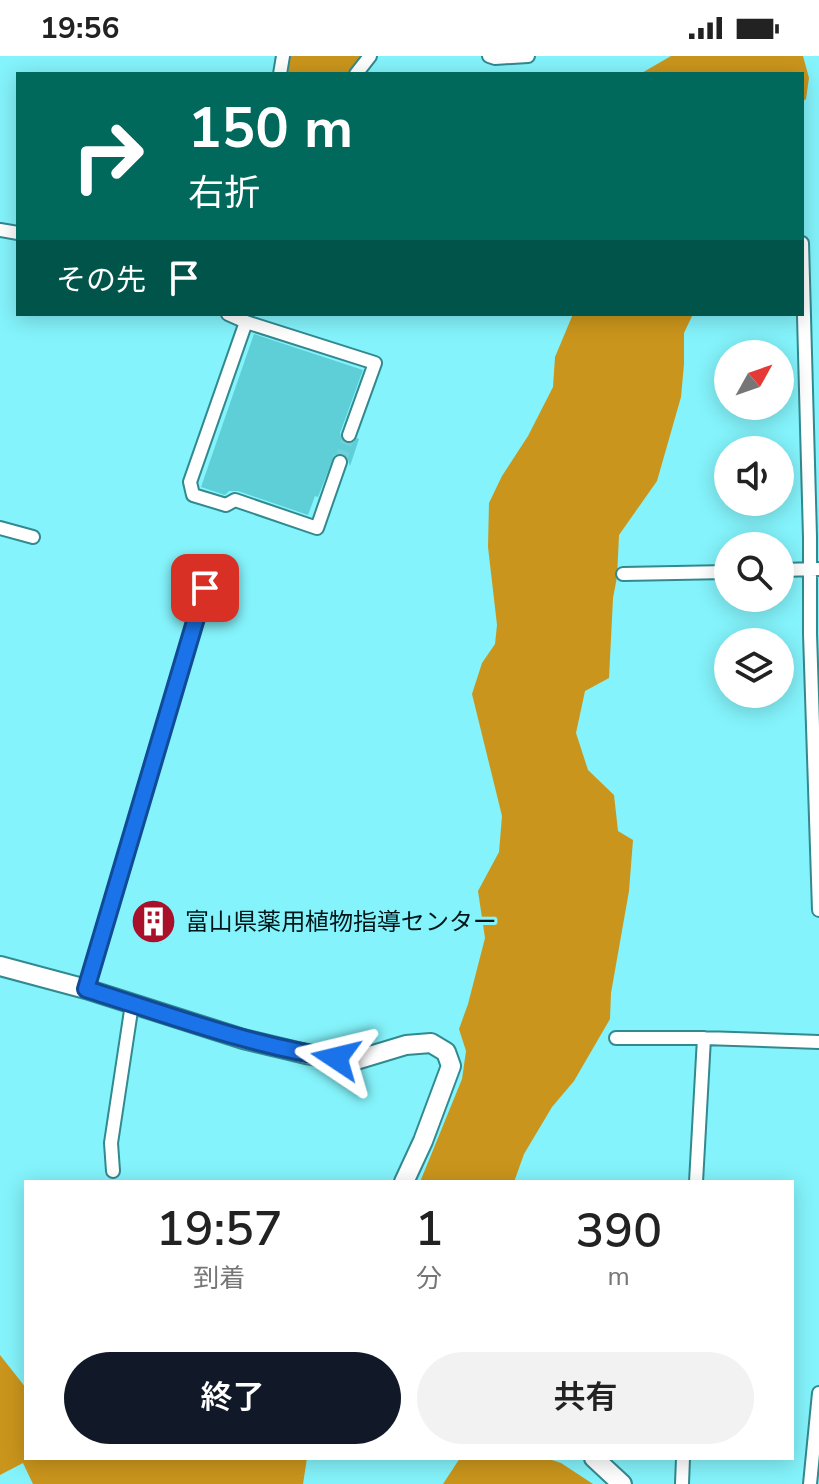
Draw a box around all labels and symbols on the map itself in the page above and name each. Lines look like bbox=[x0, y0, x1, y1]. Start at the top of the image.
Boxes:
north arrow bbox=[714, 340, 794, 420]
pin bbox=[171, 554, 239, 622]
building icon: 富山県薬用植物指導センター bbox=[130, 898, 178, 946]
place label: 富山県薬用植物指導センター bbox=[185, 906, 497, 938]
position arrow bbox=[294, 1016, 378, 1100]

